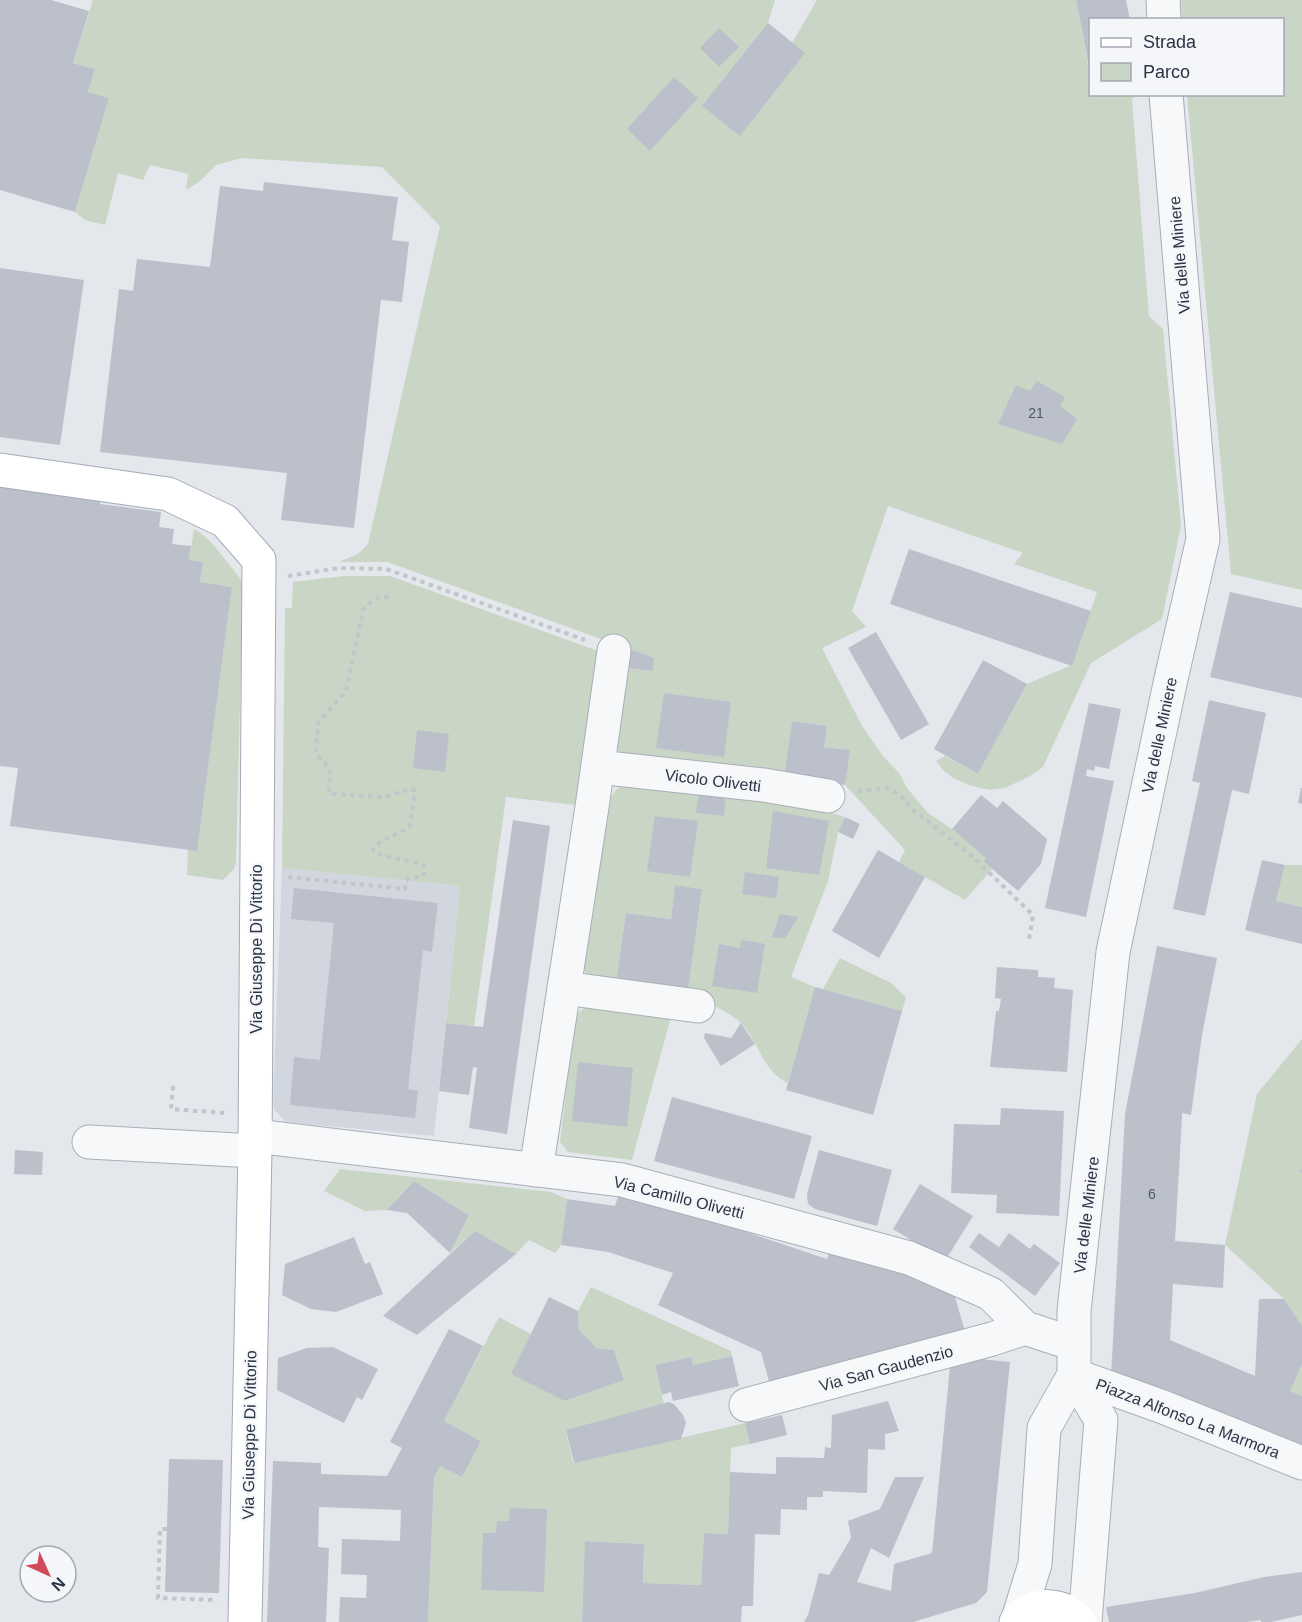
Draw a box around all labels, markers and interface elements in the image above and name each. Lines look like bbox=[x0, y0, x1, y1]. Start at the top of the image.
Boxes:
legend bbox=[1089, 18, 1284, 96]
text: Strada bbox=[1143, 32, 1197, 52]
text: Parco bbox=[1143, 62, 1190, 82]
street label: Via delle Miniere bbox=[1166, 195, 1193, 314]
house number: 21 bbox=[1028, 405, 1044, 421]
street label: Via delle Miniere bbox=[1139, 676, 1180, 795]
street label: Vicolo Olivetti bbox=[664, 766, 762, 795]
street label: Via Giuseppe Di Vittorio bbox=[248, 864, 265, 1034]
street label: Via delle Miniere bbox=[1071, 1155, 1102, 1275]
street label: Via Camillo Olivetti bbox=[612, 1173, 746, 1222]
house number: 6 bbox=[1148, 1186, 1156, 1202]
street label: Via San Gaudenzio bbox=[817, 1342, 955, 1394]
street label: Via Giuseppe Di Vittorio bbox=[240, 1350, 259, 1520]
street label: Piazza Alfonso La Marmora bbox=[1093, 1375, 1282, 1461]
north arrow bbox=[18, 1544, 78, 1604]
text: N bbox=[48, 1574, 68, 1594]

